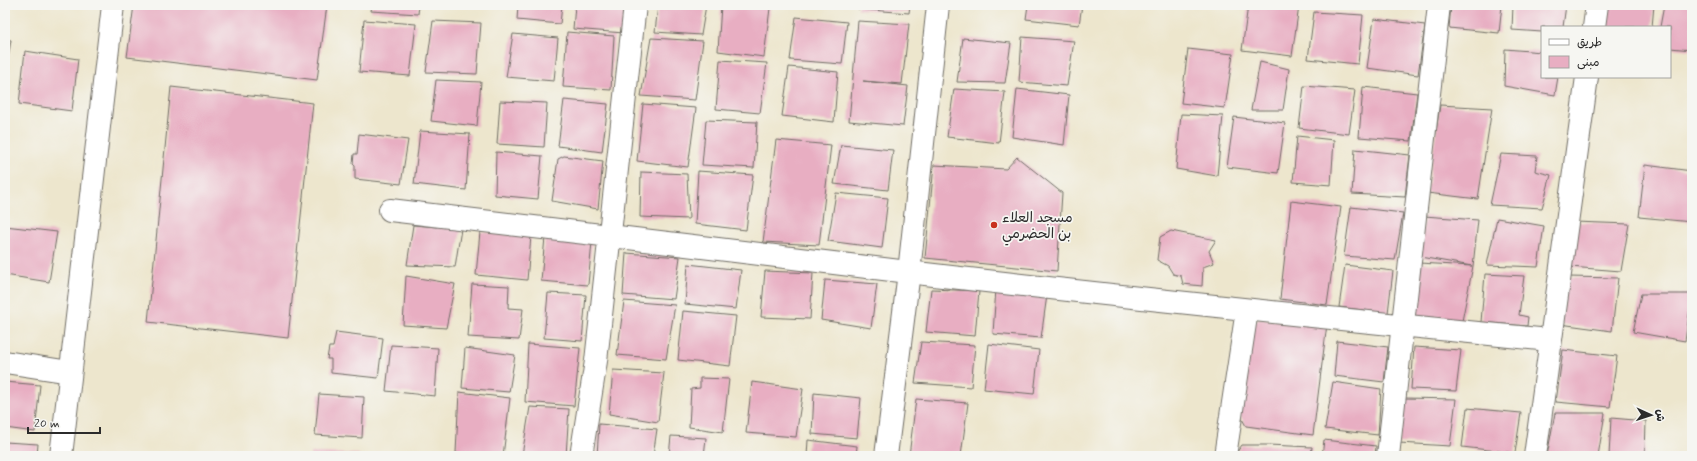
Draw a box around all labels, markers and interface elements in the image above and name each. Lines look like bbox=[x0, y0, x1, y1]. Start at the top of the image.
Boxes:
legend bbox=[1541, 26, 1671, 78]
text: طريق bbox=[1577, 35, 1602, 51]
text: مبنى bbox=[1577, 55, 1600, 71]
place label: مسجد العلاء بن الحضرمي bbox=[1002, 209, 1073, 246]
marker: مسجد العلاء بن الحضرمي bbox=[989, 220, 999, 230]
north arrow bbox=[1631, 395, 1671, 435]
scale bar bbox=[28, 409, 100, 435]
text: ش bbox=[1653, 409, 1667, 422]
text: 20 m bbox=[34, 416, 60, 432]

